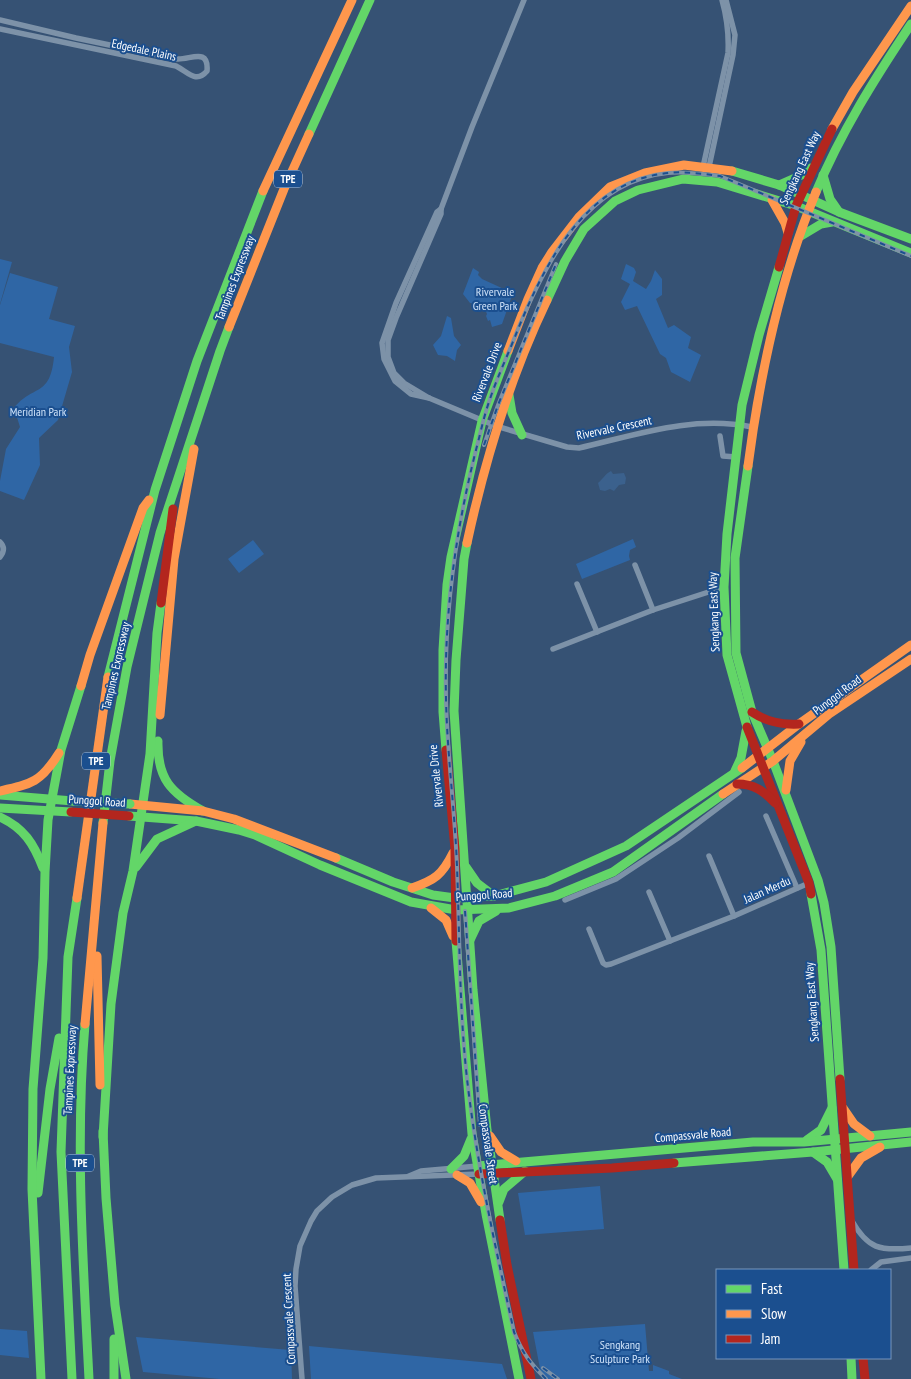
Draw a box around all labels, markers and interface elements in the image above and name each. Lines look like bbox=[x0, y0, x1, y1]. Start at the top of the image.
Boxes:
street label: Edgedale Plains bbox=[110, 35, 178, 64]
street label: Sengkang East Way bbox=[776, 128, 823, 207]
road number: TPE bbox=[274, 170, 302, 188]
street label: Tampines Expressway bbox=[211, 233, 258, 322]
park label: Rivervale Green Park bbox=[473, 284, 518, 313]
street label: Rivervale Drive bbox=[468, 340, 505, 404]
park label: Meridian Park bbox=[10, 404, 67, 419]
street label: Rivervale Crescent bbox=[575, 412, 653, 443]
street label: Sengkang East Way bbox=[705, 571, 722, 652]
street label: Tampines Expressway bbox=[98, 620, 133, 711]
street label: Punggol Road bbox=[809, 671, 864, 718]
street label: Rivervale Drive bbox=[425, 744, 446, 808]
road number: TPE bbox=[82, 752, 110, 769]
street label: Punggol Road bbox=[68, 791, 126, 810]
street label: Jalan Merdu bbox=[740, 873, 792, 907]
street label: Punggol Road bbox=[455, 885, 513, 904]
street label: Sengkang East Way bbox=[801, 961, 822, 1042]
street label: Tampines Expressway bbox=[60, 1024, 79, 1115]
street label: Compassvale Street bbox=[475, 1103, 502, 1186]
street label: Compassvale Road bbox=[654, 1124, 732, 1145]
road number: TPE bbox=[66, 1154, 94, 1172]
legend bbox=[716, 1269, 891, 1359]
street label: Compassvale Crescent bbox=[279, 1272, 298, 1365]
text: Fast bbox=[761, 1279, 782, 1298]
text: Slow bbox=[761, 1304, 786, 1323]
text: Jam bbox=[760, 1329, 780, 1348]
park label: Sengkang Sculpture Park bbox=[590, 1337, 650, 1366]

